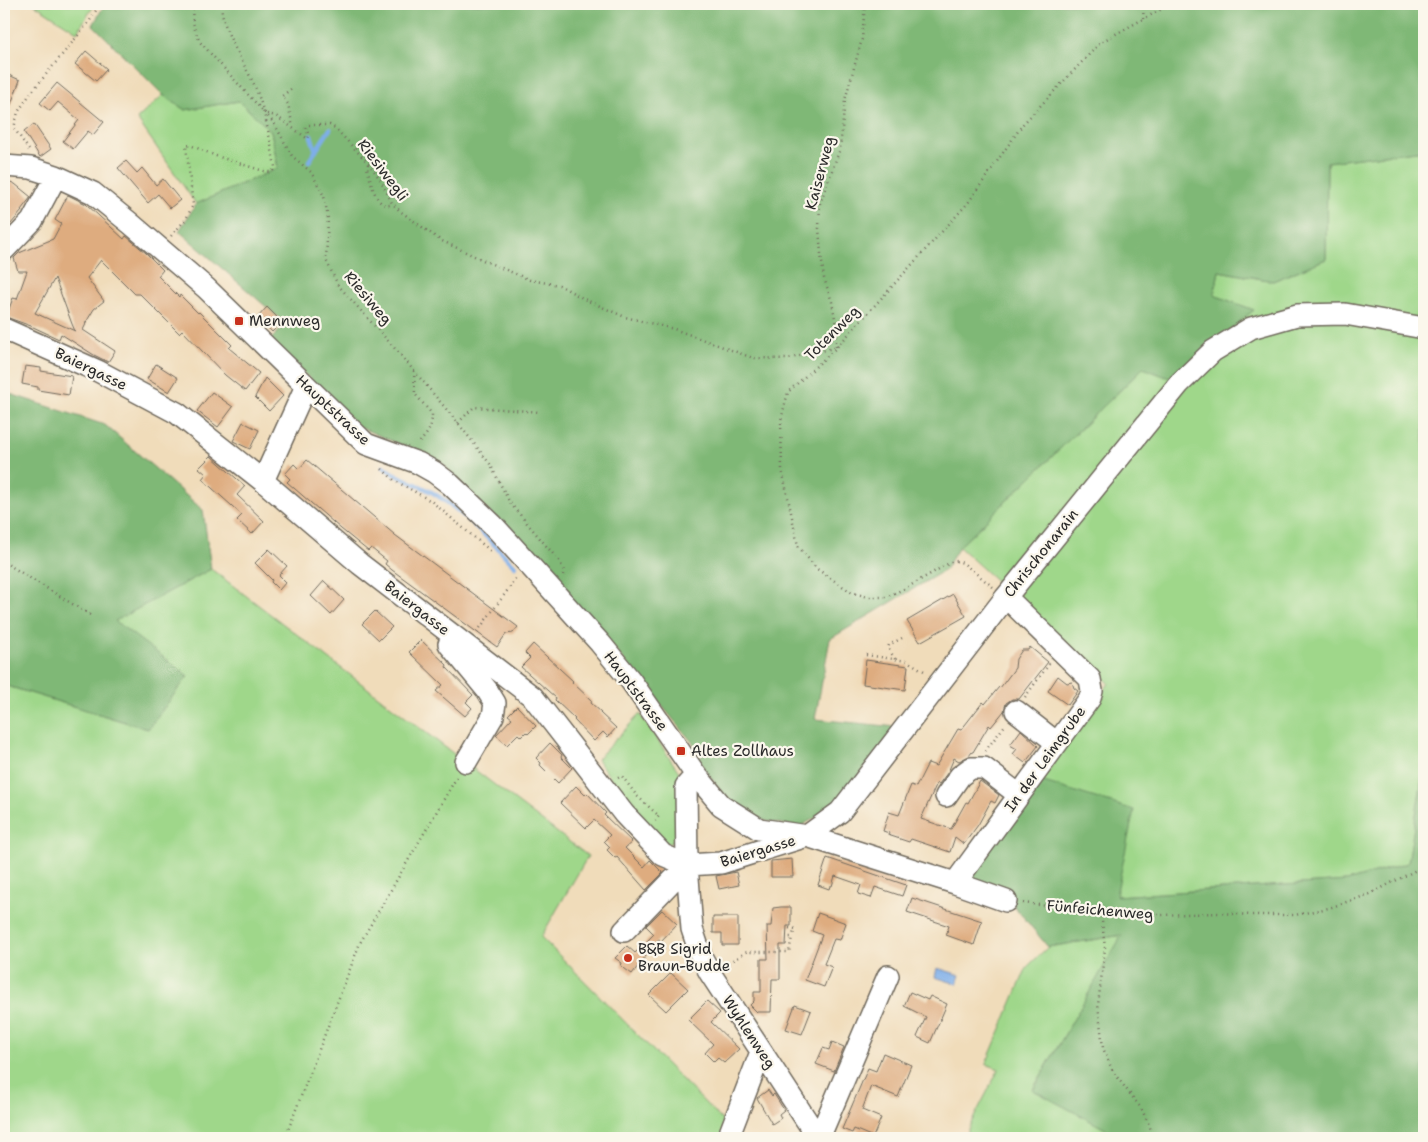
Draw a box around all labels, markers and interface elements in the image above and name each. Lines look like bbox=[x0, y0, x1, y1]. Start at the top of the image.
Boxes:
street label: Kaiserweg bbox=[801, 134, 839, 212]
street label: Riesiwegli bbox=[353, 135, 413, 205]
street label: Riesiweg bbox=[340, 267, 396, 329]
street label: Totenweg bbox=[800, 301, 864, 365]
place label: Mennweg bbox=[249, 311, 320, 331]
marker: Mennweg bbox=[233, 315, 245, 327]
street label: Baiergasse bbox=[52, 343, 130, 395]
street label: Hauptstrasse bbox=[291, 370, 375, 450]
street label: Chrischonarain bbox=[999, 505, 1083, 601]
street label: Baiergasse bbox=[380, 576, 454, 640]
street label: Hauptstrasse bbox=[599, 647, 673, 735]
street label: In der Leimgrube bbox=[1000, 702, 1090, 816]
place label: Altes Zollhaus bbox=[691, 741, 794, 761]
marker: Altes Zollhaus bbox=[675, 745, 687, 757]
street label: Baiergasse bbox=[718, 830, 798, 872]
street label: Fünfeichenweg bbox=[1046, 895, 1154, 925]
place label: B&B Sigrid Braun-Budde bbox=[638, 939, 730, 976]
marker: B&B Sigrid Braun-Budde bbox=[622, 952, 634, 964]
street label: Wyhlenweg bbox=[718, 991, 780, 1073]

